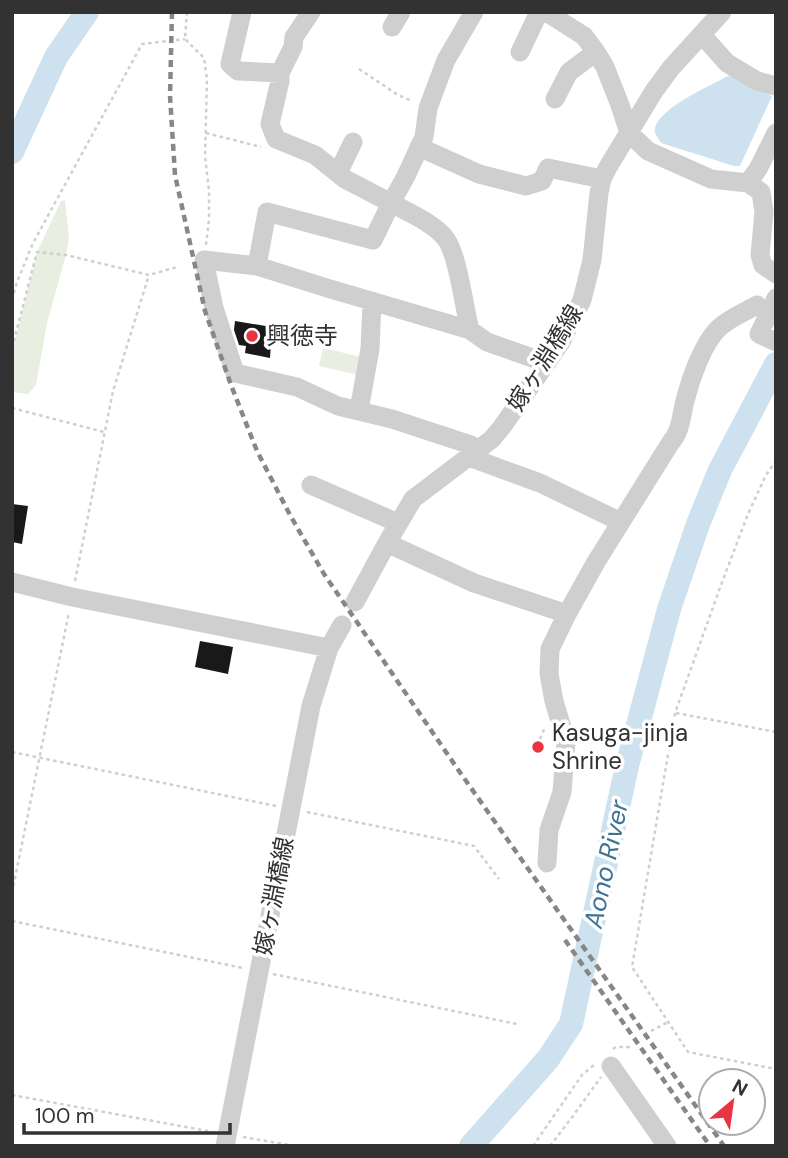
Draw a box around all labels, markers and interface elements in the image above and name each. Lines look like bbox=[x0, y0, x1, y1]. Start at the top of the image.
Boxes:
street label: 嫁ヶ淵橋線 bbox=[500, 299, 590, 417]
place label: 興徳寺 bbox=[266, 320, 338, 351]
marker: 興徳寺 bbox=[244, 328, 260, 344]
place label: Kasuga-jinja Shrine bbox=[552, 717, 688, 776]
marker: Kasuga-jinja Shrine bbox=[530, 739, 546, 755]
water label: Aono River bbox=[576, 796, 636, 932]
street label: 嫁ヶ淵橋線 bbox=[247, 834, 300, 958]
north arrow bbox=[697, 1067, 767, 1137]
text: N bbox=[728, 1073, 752, 1102]
scale bar bbox=[24, 1092, 231, 1136]
text: 100 m bbox=[35, 1102, 95, 1130]

